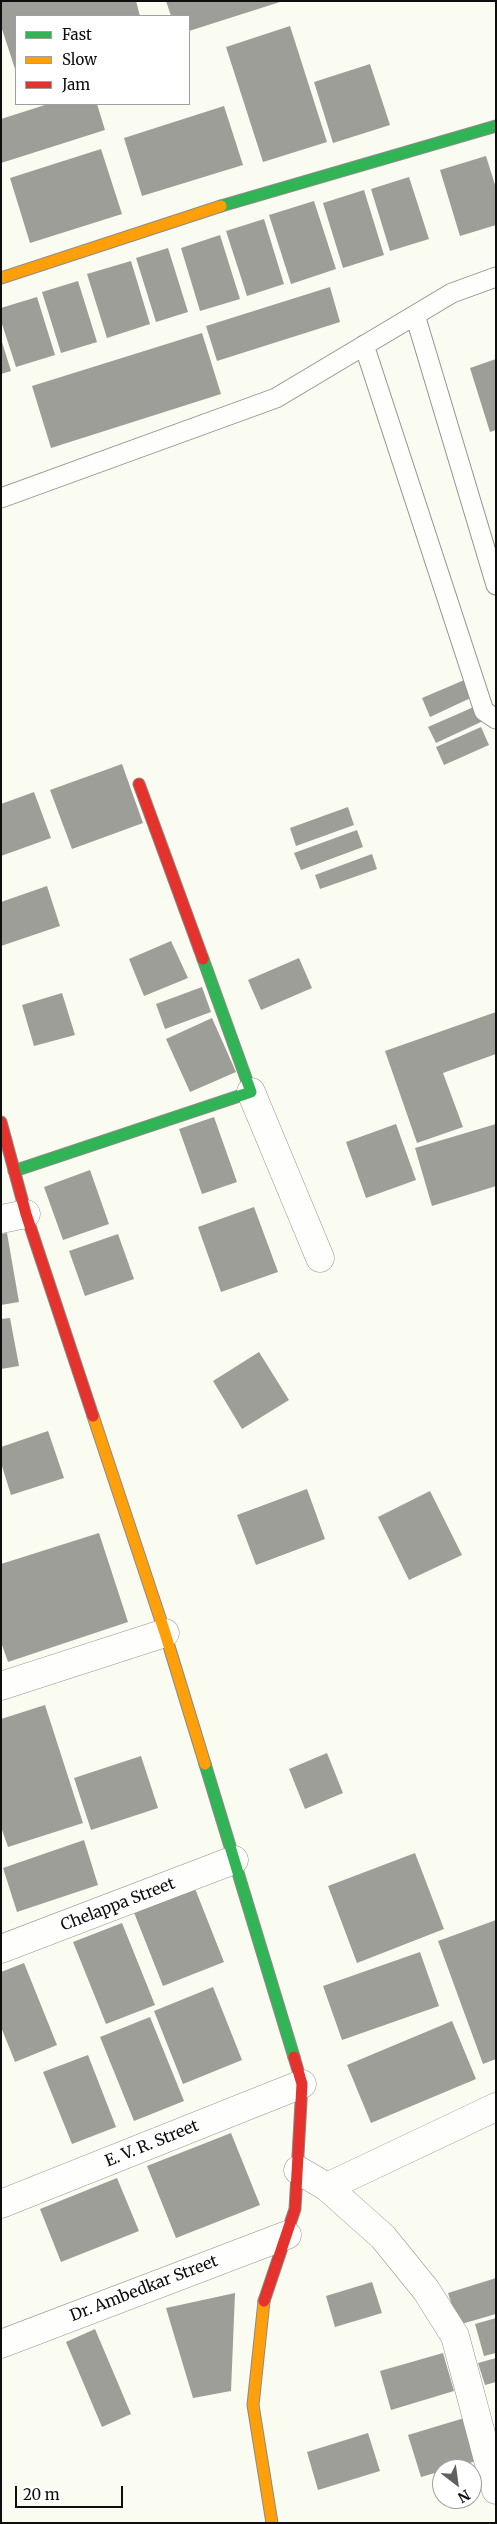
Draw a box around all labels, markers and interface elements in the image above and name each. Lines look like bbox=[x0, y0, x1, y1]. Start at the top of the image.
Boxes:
legend bbox=[15, 15, 190, 105]
text: Fast bbox=[62, 25, 92, 44]
text: Slow bbox=[62, 50, 97, 69]
text: Jam bbox=[62, 75, 90, 94]
street label: Chelappa Street bbox=[58, 1874, 178, 1936]
street label: E. V. R. Street bbox=[102, 2117, 202, 2171]
street label: Dr. Ambedkar Street bbox=[67, 2252, 221, 2326]
north arrow bbox=[432, 2459, 482, 2509]
scale bar bbox=[18, 2476, 125, 2508]
text: 20 m bbox=[23, 2485, 60, 2504]
text: N bbox=[455, 2486, 473, 2507]

